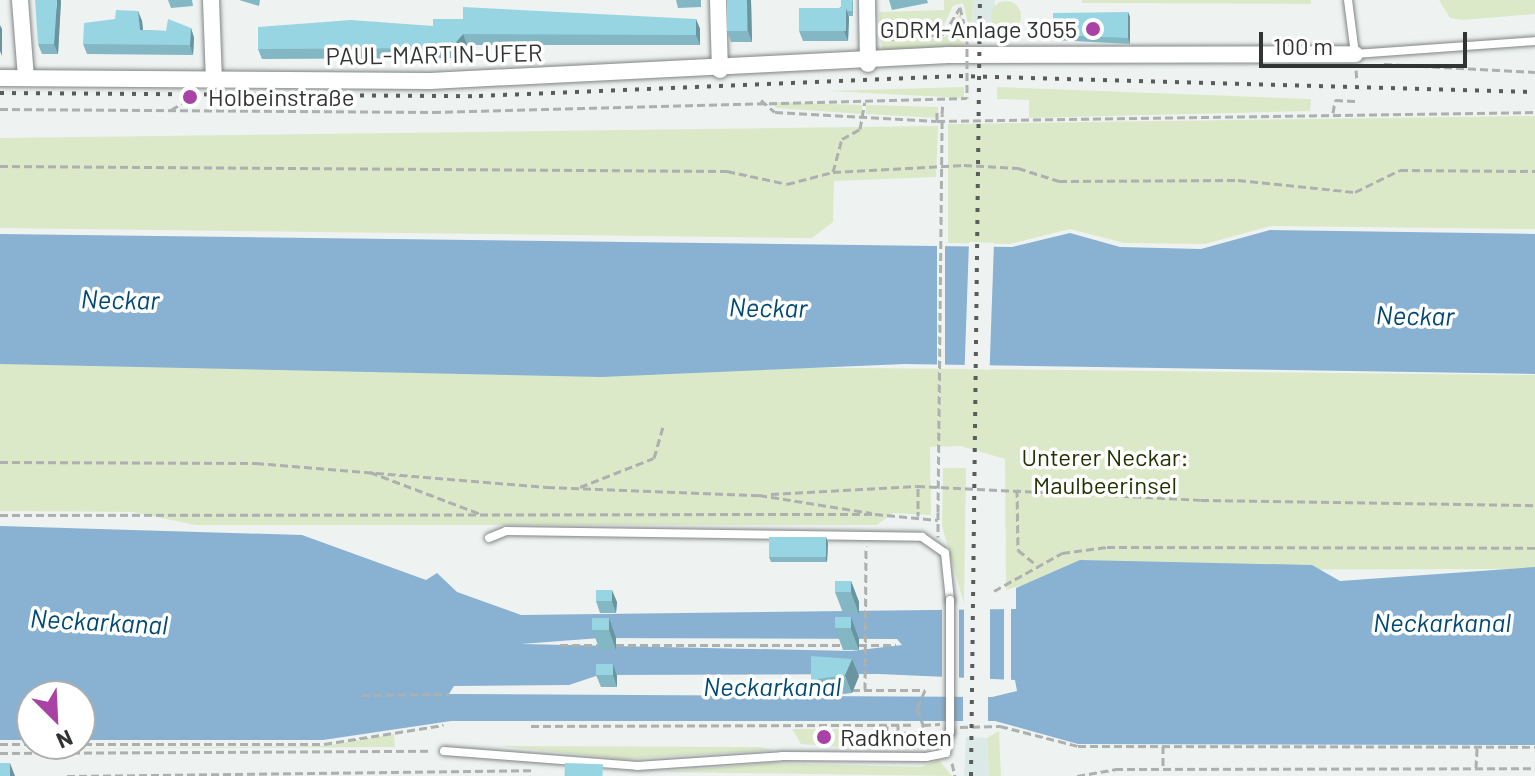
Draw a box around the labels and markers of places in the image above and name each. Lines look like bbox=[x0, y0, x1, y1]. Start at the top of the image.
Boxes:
place label: GDRM-Anlage 3055 bbox=[880, 15, 1077, 43]
marker: GDRM-Anlage 3055 bbox=[1084, 20, 1102, 38]
place label: Holbeinstraße bbox=[208, 83, 354, 111]
marker: Holbeinstraße bbox=[179, 86, 201, 108]
place label: Radknoten bbox=[840, 723, 952, 751]
marker: Radknoten bbox=[815, 728, 833, 746]

